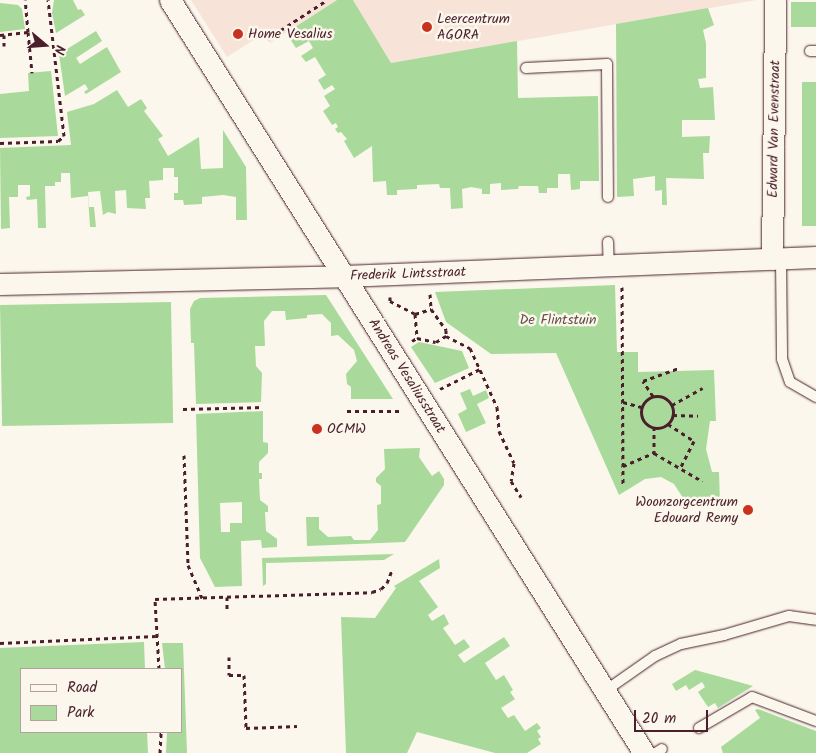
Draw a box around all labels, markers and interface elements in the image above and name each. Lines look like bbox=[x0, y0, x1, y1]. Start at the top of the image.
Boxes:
place label: Leercentrum AGORA bbox=[437, 11, 510, 44]
north arrow bbox=[20, 20, 70, 70]
marker: Leercentrum AGORA bbox=[421, 21, 433, 33]
place label: Home Vesalius bbox=[248, 26, 333, 42]
marker: Home Vesalius bbox=[232, 28, 244, 40]
text: N bbox=[47, 42, 71, 57]
street label: Edward Van Evenstraat bbox=[764, 60, 784, 198]
street label: Frederik Lintsstraat bbox=[350, 264, 466, 284]
park label: De Flintstuin bbox=[520, 312, 596, 328]
street label: Andreas Vesaliusstraat bbox=[365, 315, 449, 437]
place label: OCMW bbox=[327, 421, 366, 437]
marker: OCMW bbox=[311, 423, 323, 435]
place label: Woonzorgcentrum Edouard Remy bbox=[635, 494, 738, 526]
marker: Woonzorgcentrum Edouard Remy bbox=[742, 504, 754, 516]
legend bbox=[20, 668, 182, 733]
text: Road bbox=[67, 676, 97, 700]
scale bar bbox=[636, 700, 710, 732]
text: Park bbox=[67, 701, 94, 725]
text: 20 m bbox=[642, 707, 676, 731]

